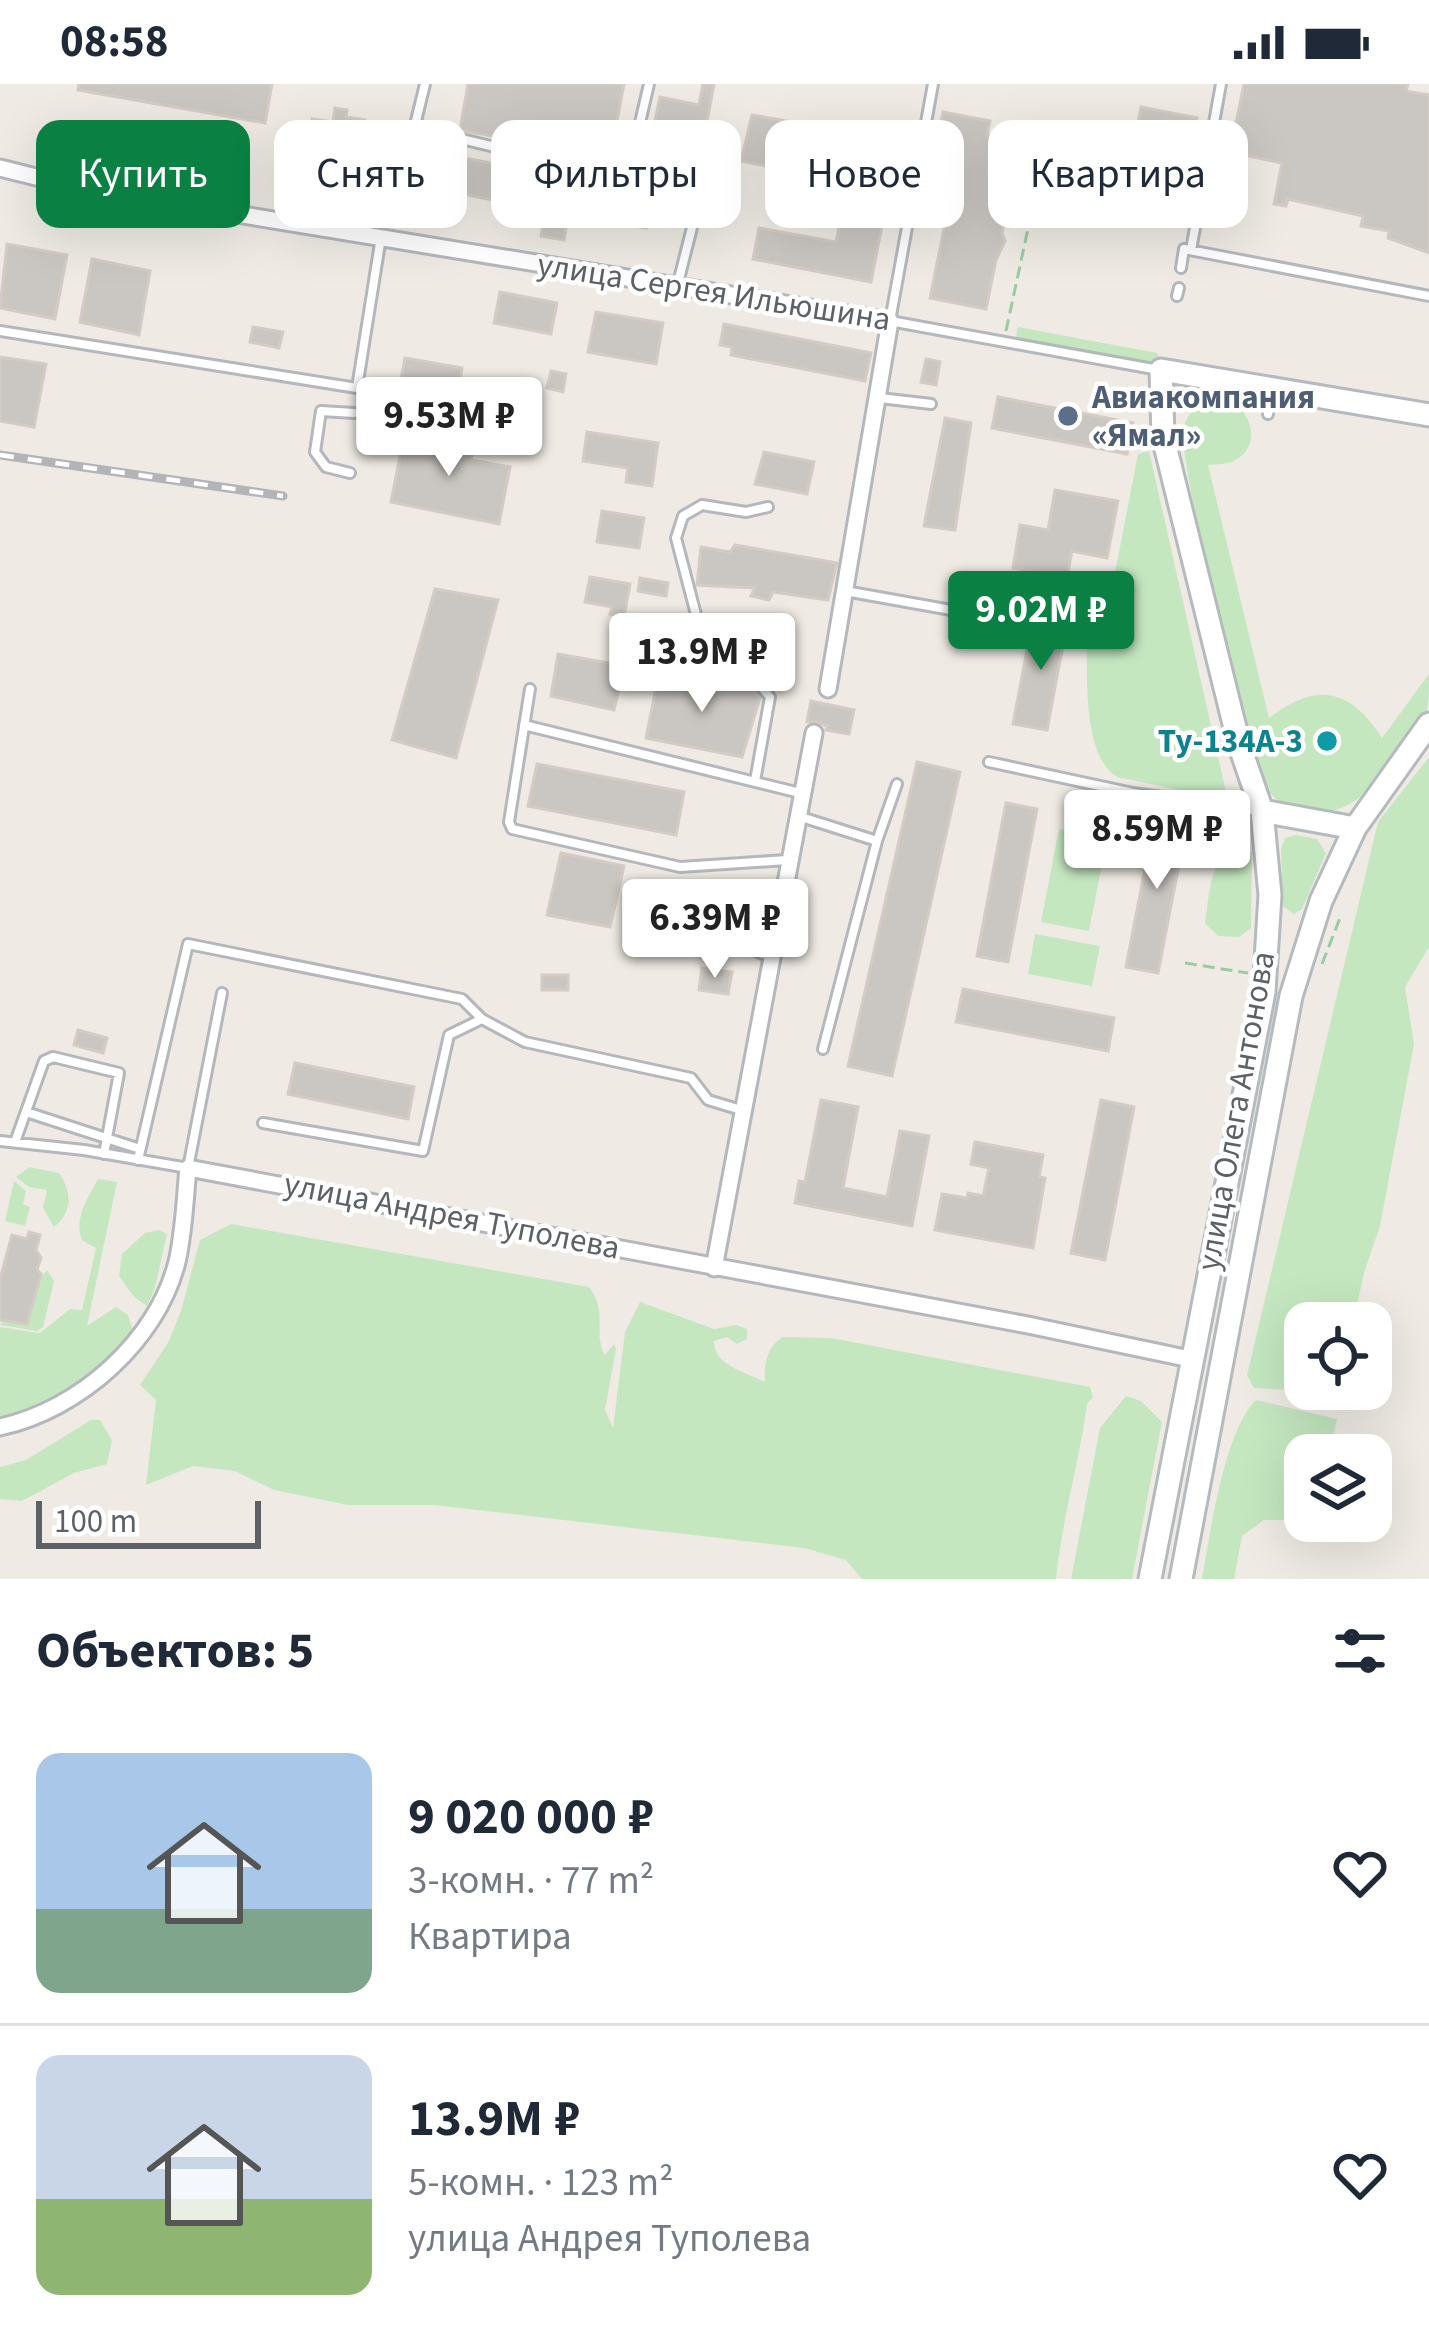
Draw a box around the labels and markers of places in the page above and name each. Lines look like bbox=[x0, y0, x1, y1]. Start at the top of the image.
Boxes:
place label: Авиакомпания «Ямал» bbox=[1091, 374, 1315, 459]
pin: 9.53M ₽ bbox=[338, 377, 560, 479]
marker: Авиакомпания «Ямал» bbox=[1055, 403, 1081, 429]
pin: 9.02M ₽ bbox=[930, 571, 1152, 673]
pin: 13.9M ₽ bbox=[591, 613, 813, 715]
place label: Ту-134А-3 bbox=[1158, 718, 1303, 765]
marker: Ту-134А-3 bbox=[1314, 728, 1340, 754]
pin: 8.59M ₽ bbox=[1046, 790, 1268, 892]
pin: 6.39M ₽ bbox=[604, 879, 826, 981]

